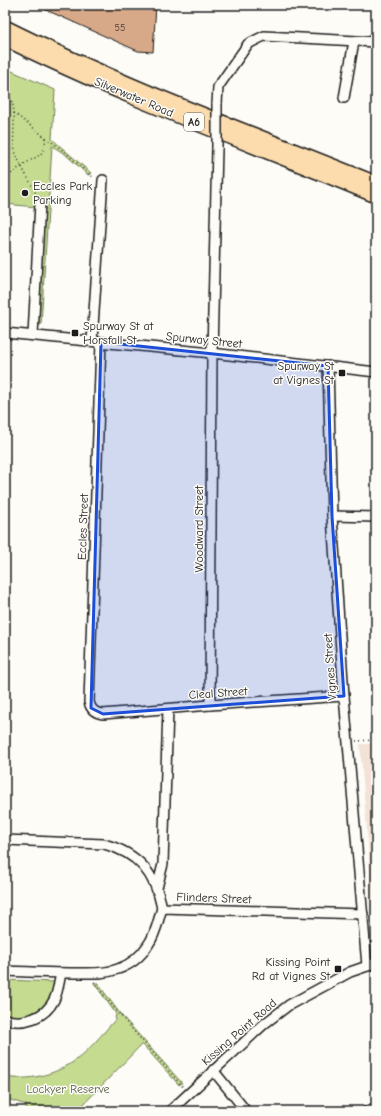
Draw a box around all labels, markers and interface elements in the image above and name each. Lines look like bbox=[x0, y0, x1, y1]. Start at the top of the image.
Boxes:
house number: 55 bbox=[115, 22, 125, 34]
street label: Silverwater Road bbox=[92, 74, 176, 120]
road number: A6 bbox=[184, 113, 204, 131]
place label: Eccles Park Parking bbox=[33, 179, 93, 207]
marker: Eccles Park Parking bbox=[20, 188, 30, 198]
place label: Spurway St at Horsfall St bbox=[83, 319, 154, 347]
marker: Spurway St at Horsfall St bbox=[70, 328, 80, 338]
street label: Spurway Street bbox=[165, 329, 243, 351]
place label: Spurway St at Vignes St bbox=[273, 359, 335, 387]
marker: Spurway St at Vignes St bbox=[337, 368, 347, 378]
street label: Woodward Street bbox=[192, 485, 206, 572]
street label: Eccles Street bbox=[75, 493, 91, 560]
street label: Vignes Street bbox=[321, 632, 339, 701]
street label: Cleal Street bbox=[188, 684, 248, 702]
street label: Flinders Street bbox=[176, 890, 252, 906]
place label: Kissing Point Rd at Vignes St bbox=[252, 955, 331, 983]
marker: Kissing Point Rd at Vignes St bbox=[333, 964, 343, 974]
street label: Kissing Point Road bbox=[199, 996, 279, 1068]
park label: Lockyer Reserve bbox=[26, 1082, 110, 1096]

